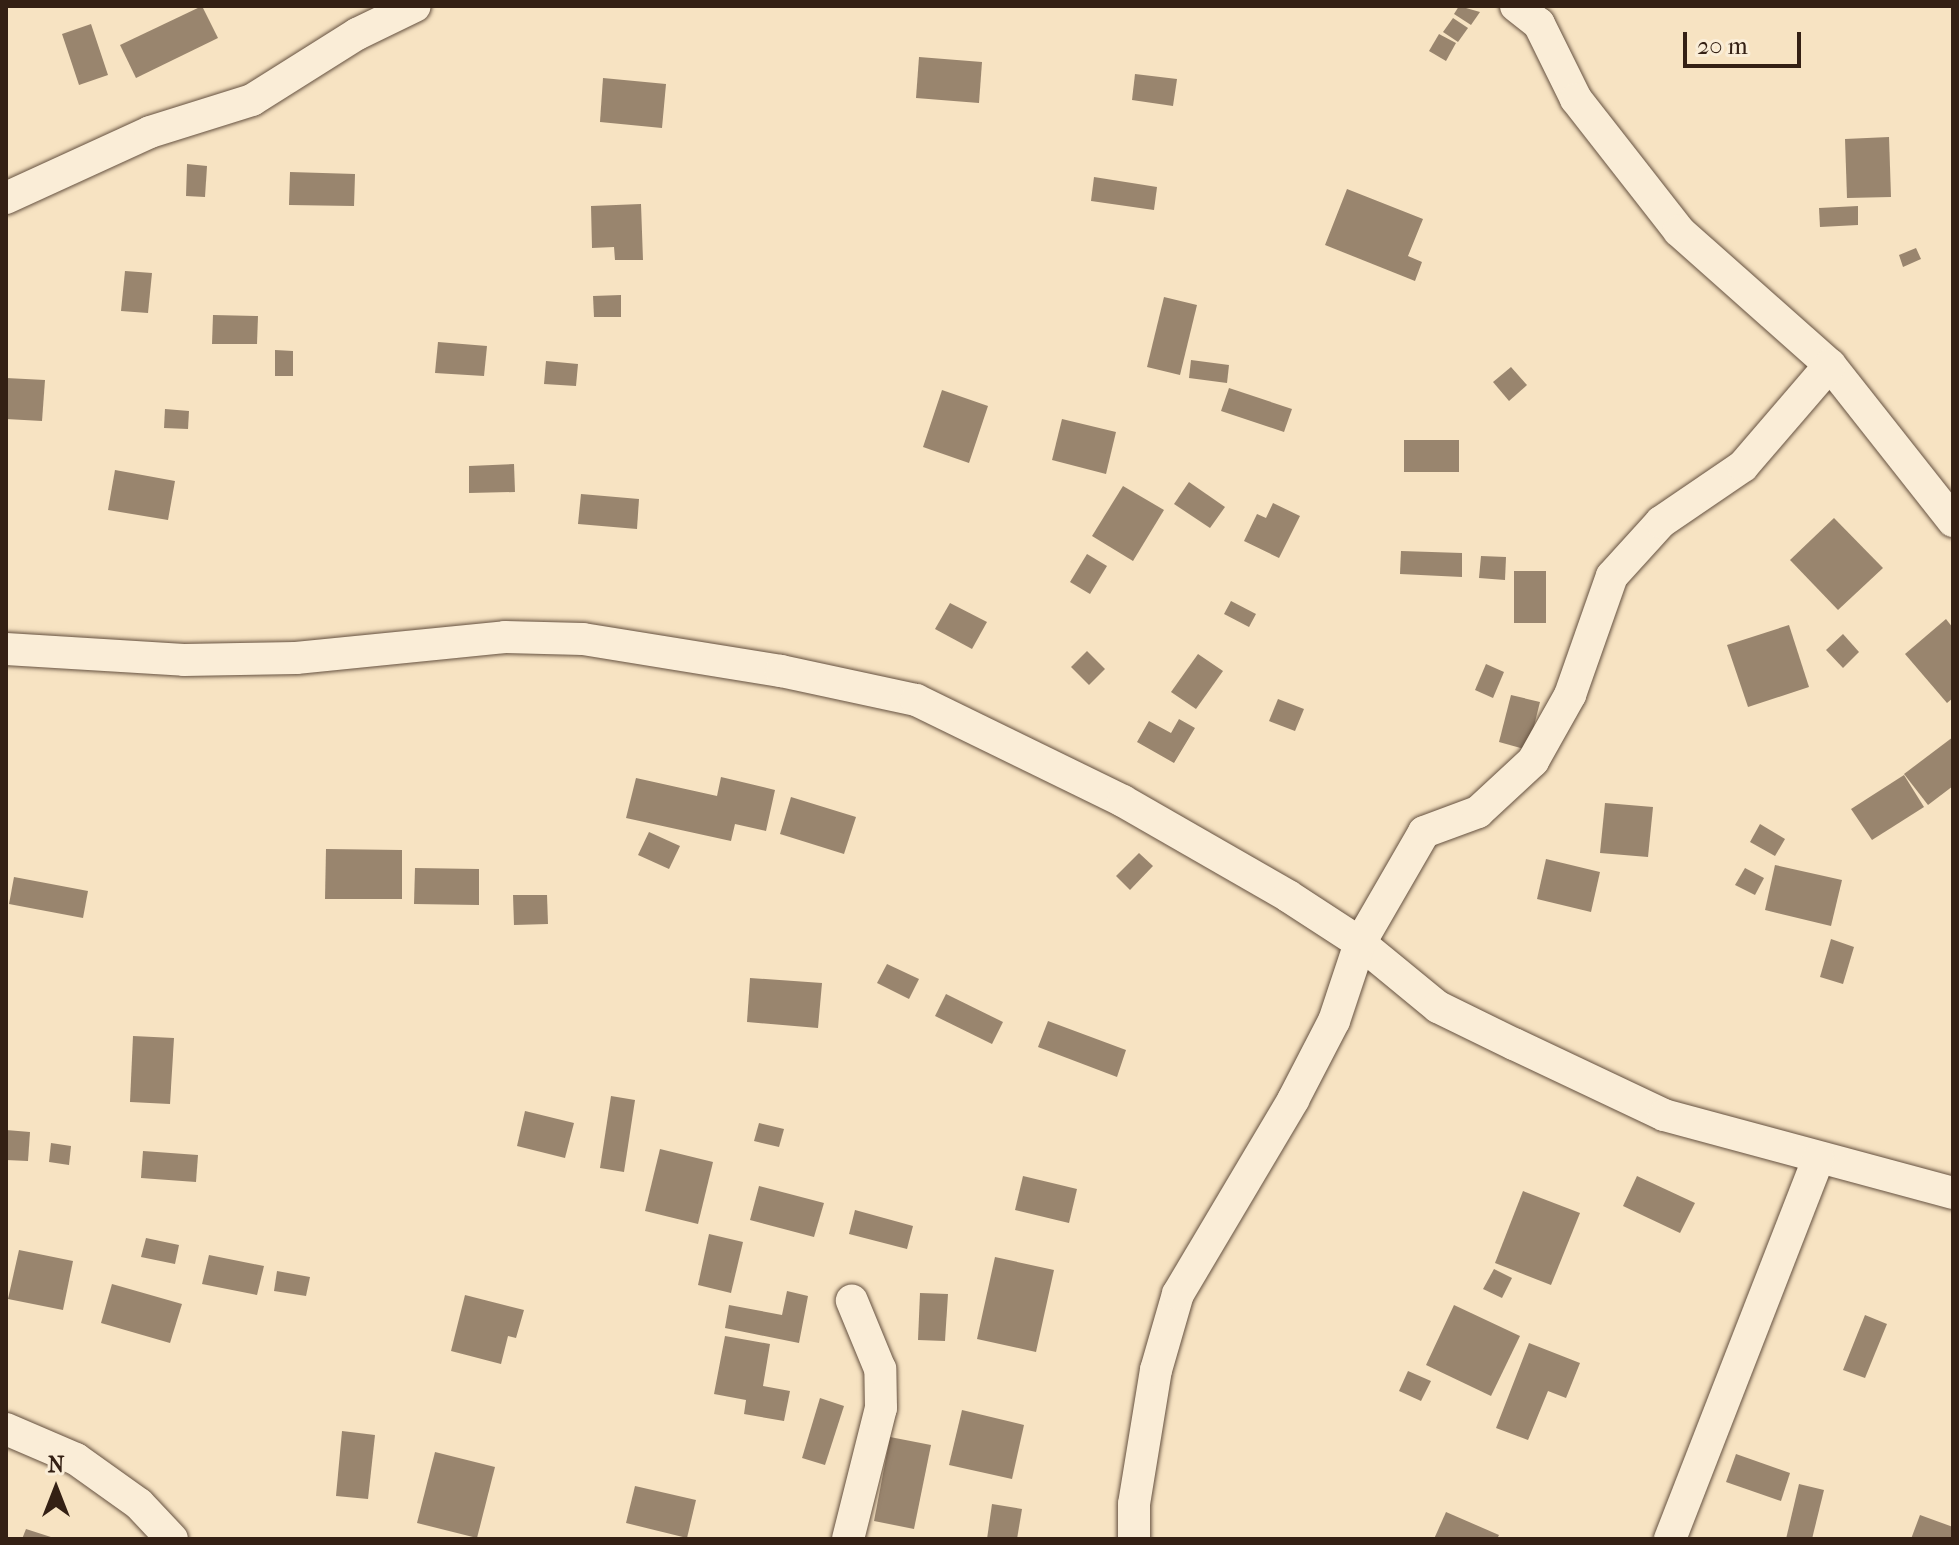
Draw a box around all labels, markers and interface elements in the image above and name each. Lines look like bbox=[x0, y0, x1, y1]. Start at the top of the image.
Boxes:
scale bar bbox=[1687, 16, 1805, 66]
text: 20 m bbox=[1697, 32, 1748, 60]
north arrow bbox=[16, 1449, 96, 1529]
text: N bbox=[48, 1452, 64, 1478]

